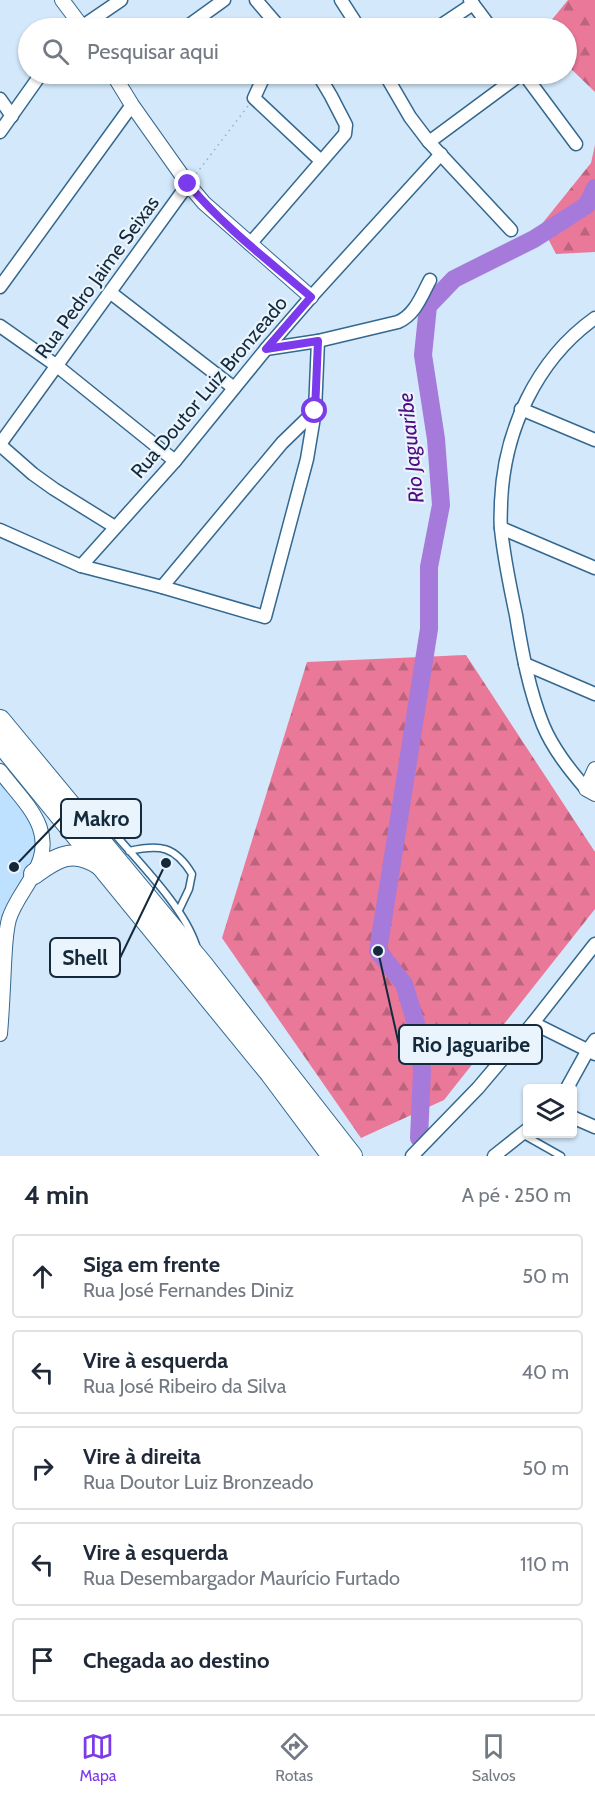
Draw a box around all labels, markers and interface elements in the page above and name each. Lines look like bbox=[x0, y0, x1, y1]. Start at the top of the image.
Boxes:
search box bbox=[18, 18, 577, 84]
icon: search bbox=[39, 35, 72, 68]
text: Pesquisar aqui bbox=[87, 38, 219, 65]
route end bbox=[174, 170, 200, 196]
street label: Rua Pedro Jaime Seixas bbox=[30, 191, 164, 363]
street label: Rua Doutor Luiz Bronzeado bbox=[126, 291, 292, 483]
water label: Rio Jaguaribe bbox=[392, 391, 429, 504]
route start bbox=[301, 397, 327, 423]
callout: Makro bbox=[61, 799, 141, 838]
text: Makro bbox=[73, 806, 129, 831]
callout: Shell bbox=[50, 938, 120, 977]
text: Shell bbox=[62, 945, 108, 970]
callout: Rio Jaguaribe bbox=[399, 1025, 542, 1064]
text: Rio Jaguaribe bbox=[412, 1032, 530, 1057]
map controls bbox=[523, 1084, 577, 1138]
button: layers bbox=[523, 1084, 577, 1138]
text: 4 min bbox=[24, 1179, 89, 1211]
text: A pé · 250 m bbox=[462, 1183, 571, 1207]
text: Siga em frente bbox=[83, 1251, 220, 1278]
icon: ahead bbox=[26, 1260, 59, 1293]
text: 50 m bbox=[522, 1264, 569, 1288]
text: Rua José Fernandes Diniz bbox=[83, 1278, 294, 1302]
text: Vire à esquerda bbox=[83, 1347, 228, 1374]
icon: left bbox=[26, 1356, 59, 1389]
text: 40 m bbox=[521, 1360, 569, 1384]
text: Rua José Ribeiro da Silva bbox=[83, 1374, 286, 1398]
text: Vire à direita bbox=[83, 1443, 201, 1470]
icon: right bbox=[26, 1452, 59, 1485]
text: 50 m bbox=[522, 1456, 569, 1480]
text: Rua Doutor Luiz Bronzeado bbox=[83, 1470, 314, 1494]
text: Vire à esquerda bbox=[83, 1539, 228, 1566]
icon: left bbox=[26, 1548, 59, 1581]
text: 110 m bbox=[520, 1552, 569, 1576]
text: Rua Desembargador Maurício Furtado bbox=[83, 1566, 400, 1590]
icon: arrive bbox=[26, 1644, 59, 1677]
text: Chegada ao destino bbox=[83, 1647, 269, 1674]
tab: Mapa bbox=[79, 1730, 117, 1785]
tab: Rotas bbox=[275, 1730, 313, 1785]
tab: Salvos bbox=[472, 1730, 516, 1785]

